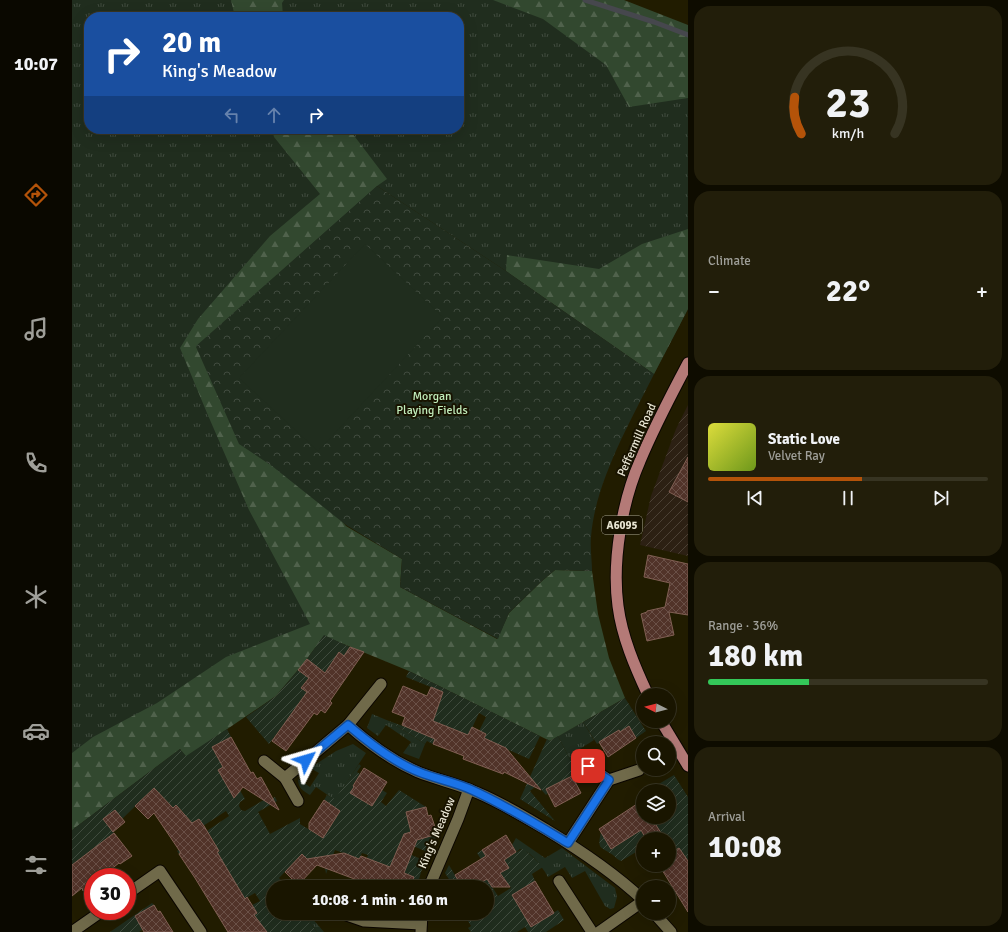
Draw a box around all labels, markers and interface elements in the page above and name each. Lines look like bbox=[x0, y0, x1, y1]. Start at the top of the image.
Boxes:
text: 20 m bbox=[162, 26, 221, 60]
icon: right bbox=[96, 28, 148, 80]
text: 10:07 bbox=[14, 53, 58, 75]
text: King's Meadow bbox=[162, 60, 277, 82]
text: 23 bbox=[826, 77, 870, 128]
icon: left bbox=[221, 104, 243, 126]
icon: ahead bbox=[263, 104, 285, 126]
icon: right bbox=[305, 104, 327, 126]
text: km/h bbox=[832, 124, 864, 141]
icon: directions bbox=[22, 181, 50, 209]
text: Climate bbox=[708, 253, 751, 269]
text: 22° bbox=[826, 273, 870, 310]
text: − bbox=[708, 278, 720, 305]
text: + bbox=[976, 278, 988, 305]
icon: music bbox=[22, 315, 50, 343]
park label: Morgan Playing Fields bbox=[396, 389, 468, 418]
street label: Peffermill Road bbox=[614, 401, 660, 479]
text: Static Love bbox=[768, 430, 840, 448]
text: Velvet Ray bbox=[768, 448, 825, 464]
icon: phone bbox=[22, 449, 50, 477]
icon: previous bbox=[744, 487, 766, 509]
icon: pause bbox=[837, 487, 859, 509]
icon: next bbox=[930, 487, 952, 509]
road number: A6095 bbox=[602, 516, 642, 534]
icon: climate bbox=[22, 583, 50, 611]
text: Range · 36% bbox=[708, 618, 778, 634]
text: 180 km bbox=[708, 638, 803, 675]
north arrow bbox=[636, 688, 676, 728]
map controls bbox=[636, 688, 676, 920]
icon: car bbox=[22, 717, 50, 745]
button: search bbox=[636, 736, 676, 776]
position arrow bbox=[285, 739, 327, 781]
pin bbox=[571, 749, 605, 783]
icon: arrive bbox=[577, 755, 599, 777]
button: layers bbox=[636, 784, 676, 824]
street label: King's Meadow bbox=[415, 795, 459, 871]
text: Arrival bbox=[708, 809, 745, 825]
text: 10:08 bbox=[708, 829, 782, 866]
button: + bbox=[636, 832, 676, 872]
icon: filters bbox=[22, 851, 50, 879]
speed limit sign: 30 bbox=[84, 868, 136, 920]
button: − bbox=[636, 880, 676, 920]
text: 10:08 · 1 min · 160 m bbox=[312, 891, 448, 909]

